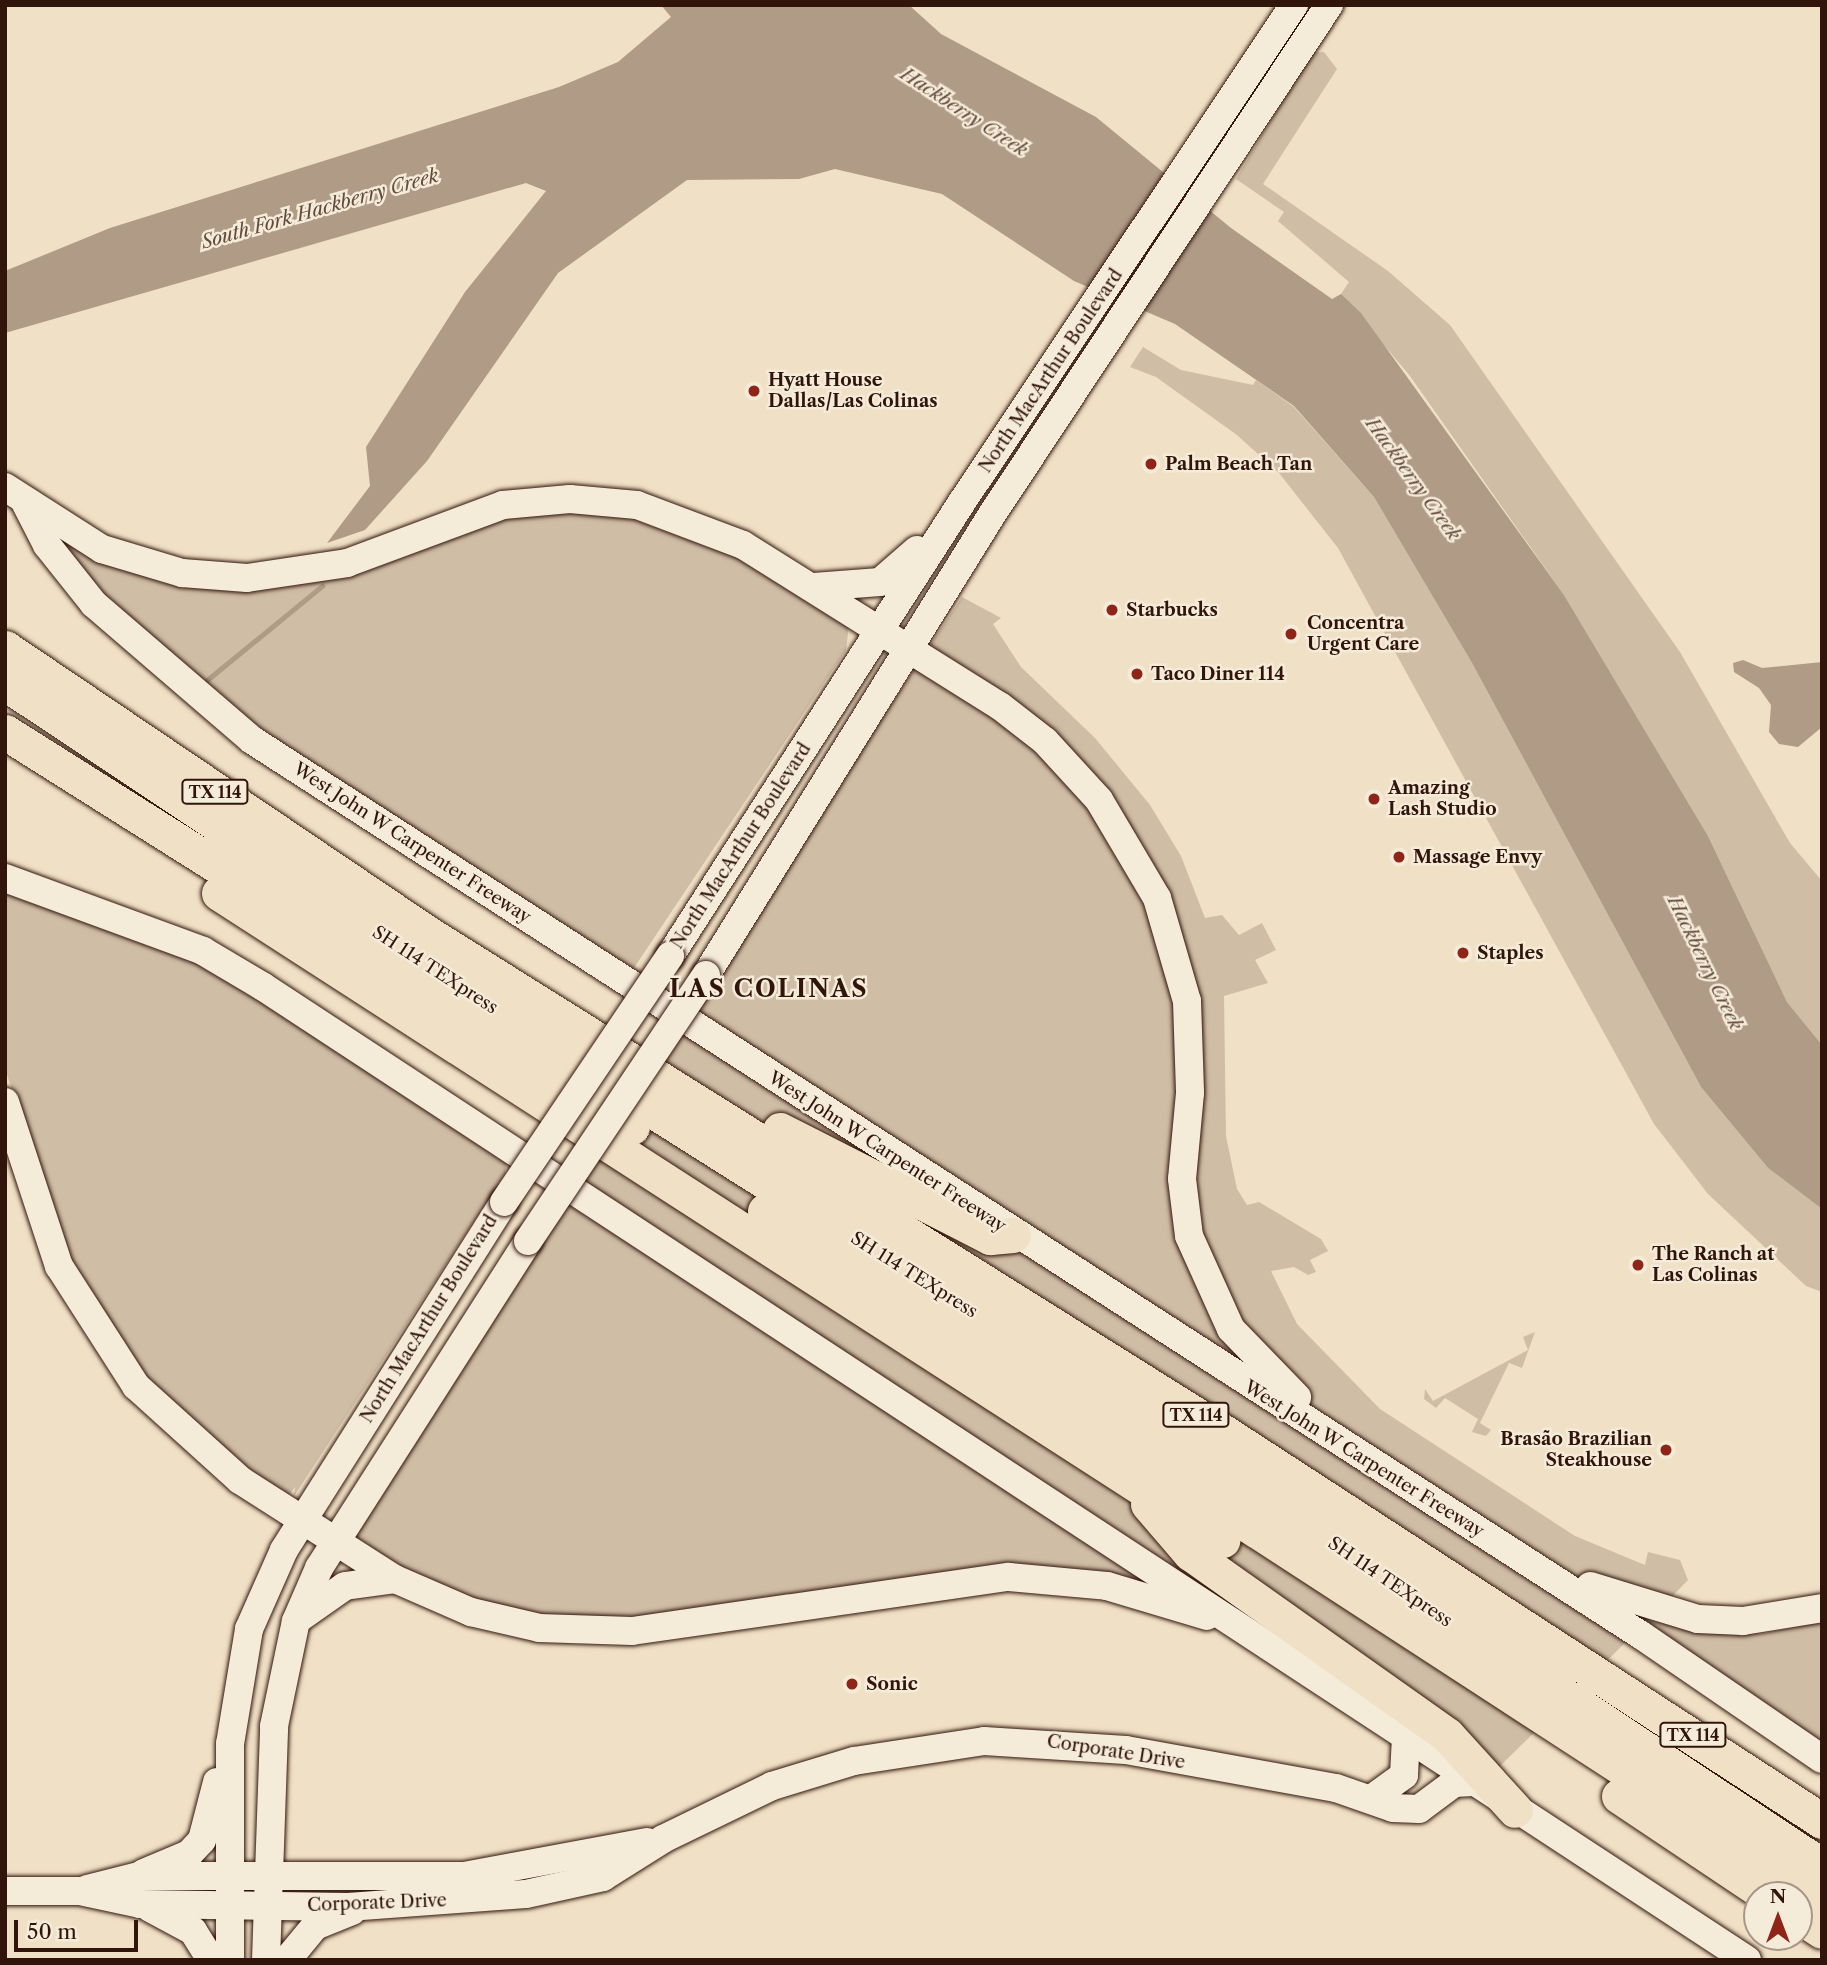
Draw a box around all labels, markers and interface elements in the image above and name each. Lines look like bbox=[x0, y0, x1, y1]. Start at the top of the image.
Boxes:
water label: Hackberry Creek bbox=[896, 62, 1032, 162]
water label: South Fork Hackberry Creek bbox=[199, 164, 441, 254]
street label: North MacArthur Boulevard bbox=[975, 265, 1127, 477]
place label: Hyatt House Dallas/Las Colinas bbox=[768, 370, 938, 412]
marker: Hyatt House Dallas/Las Colinas bbox=[746, 383, 762, 399]
water label: Hackberry Creek bbox=[1361, 413, 1465, 545]
place label: Palm Beach Tan bbox=[1165, 453, 1313, 475]
marker: Palm Beach Tan bbox=[1143, 456, 1159, 472]
place label: Starbucks bbox=[1126, 599, 1218, 621]
marker: Starbucks bbox=[1104, 602, 1120, 618]
place label: Concentra Urgent Care bbox=[1307, 613, 1419, 656]
marker: Concentra Urgent Care bbox=[1281, 624, 1301, 644]
place label: Taco Diner 114 bbox=[1151, 663, 1285, 685]
marker: Taco Diner 114 bbox=[1129, 666, 1145, 682]
street label: North MacArthur Boulevard bbox=[666, 739, 816, 953]
street label: West John W Carpenter Freeway bbox=[288, 758, 536, 928]
place label: Amazing Lash Studio bbox=[1388, 778, 1497, 820]
road number: TX 114 bbox=[180, 779, 250, 804]
marker: Amazing Lash Studio bbox=[1366, 791, 1382, 807]
place label: Massage Envy bbox=[1413, 846, 1542, 868]
marker: Massage Envy bbox=[1391, 849, 1407, 865]
water label: Hackberry Creek bbox=[1663, 892, 1747, 1034]
street label: SH 114 TEXpress bbox=[368, 921, 502, 1019]
place label: Staples bbox=[1477, 942, 1544, 964]
marker: Staples bbox=[1455, 945, 1471, 961]
district label: LAS COLINAS bbox=[671, 975, 867, 1003]
street label: West John W Carpenter Freeway bbox=[763, 1067, 1011, 1237]
street label: North MacArthur Boulevard bbox=[356, 1211, 502, 1427]
street label: SH 114 TEXpress bbox=[847, 1227, 981, 1323]
place label: The Ranch at Las Colinas bbox=[1652, 1244, 1775, 1286]
marker: The Ranch at Las Colinas bbox=[1630, 1257, 1646, 1273]
street label: West John W Carpenter Freeway bbox=[1239, 1375, 1489, 1543]
road number: TX 114 bbox=[1161, 1402, 1231, 1428]
place label: Brasão Brazilian Steakhouse bbox=[1500, 1429, 1652, 1472]
marker: Brasão Brazilian Steakhouse bbox=[1658, 1442, 1674, 1458]
street label: SH 114 TEXpress bbox=[1324, 1532, 1456, 1632]
place label: Sonic bbox=[866, 1673, 918, 1695]
marker: Sonic bbox=[844, 1676, 860, 1692]
road number: TX 114 bbox=[1658, 1722, 1728, 1748]
street label: Corporate Drive bbox=[1045, 1730, 1187, 1774]
north arrow bbox=[1743, 1881, 1813, 1951]
text: N bbox=[1770, 1885, 1786, 1908]
street label: Corporate Drive bbox=[307, 1890, 447, 1916]
scale bar bbox=[18, 1906, 142, 1950]
text: 50 m bbox=[27, 1919, 77, 1944]

